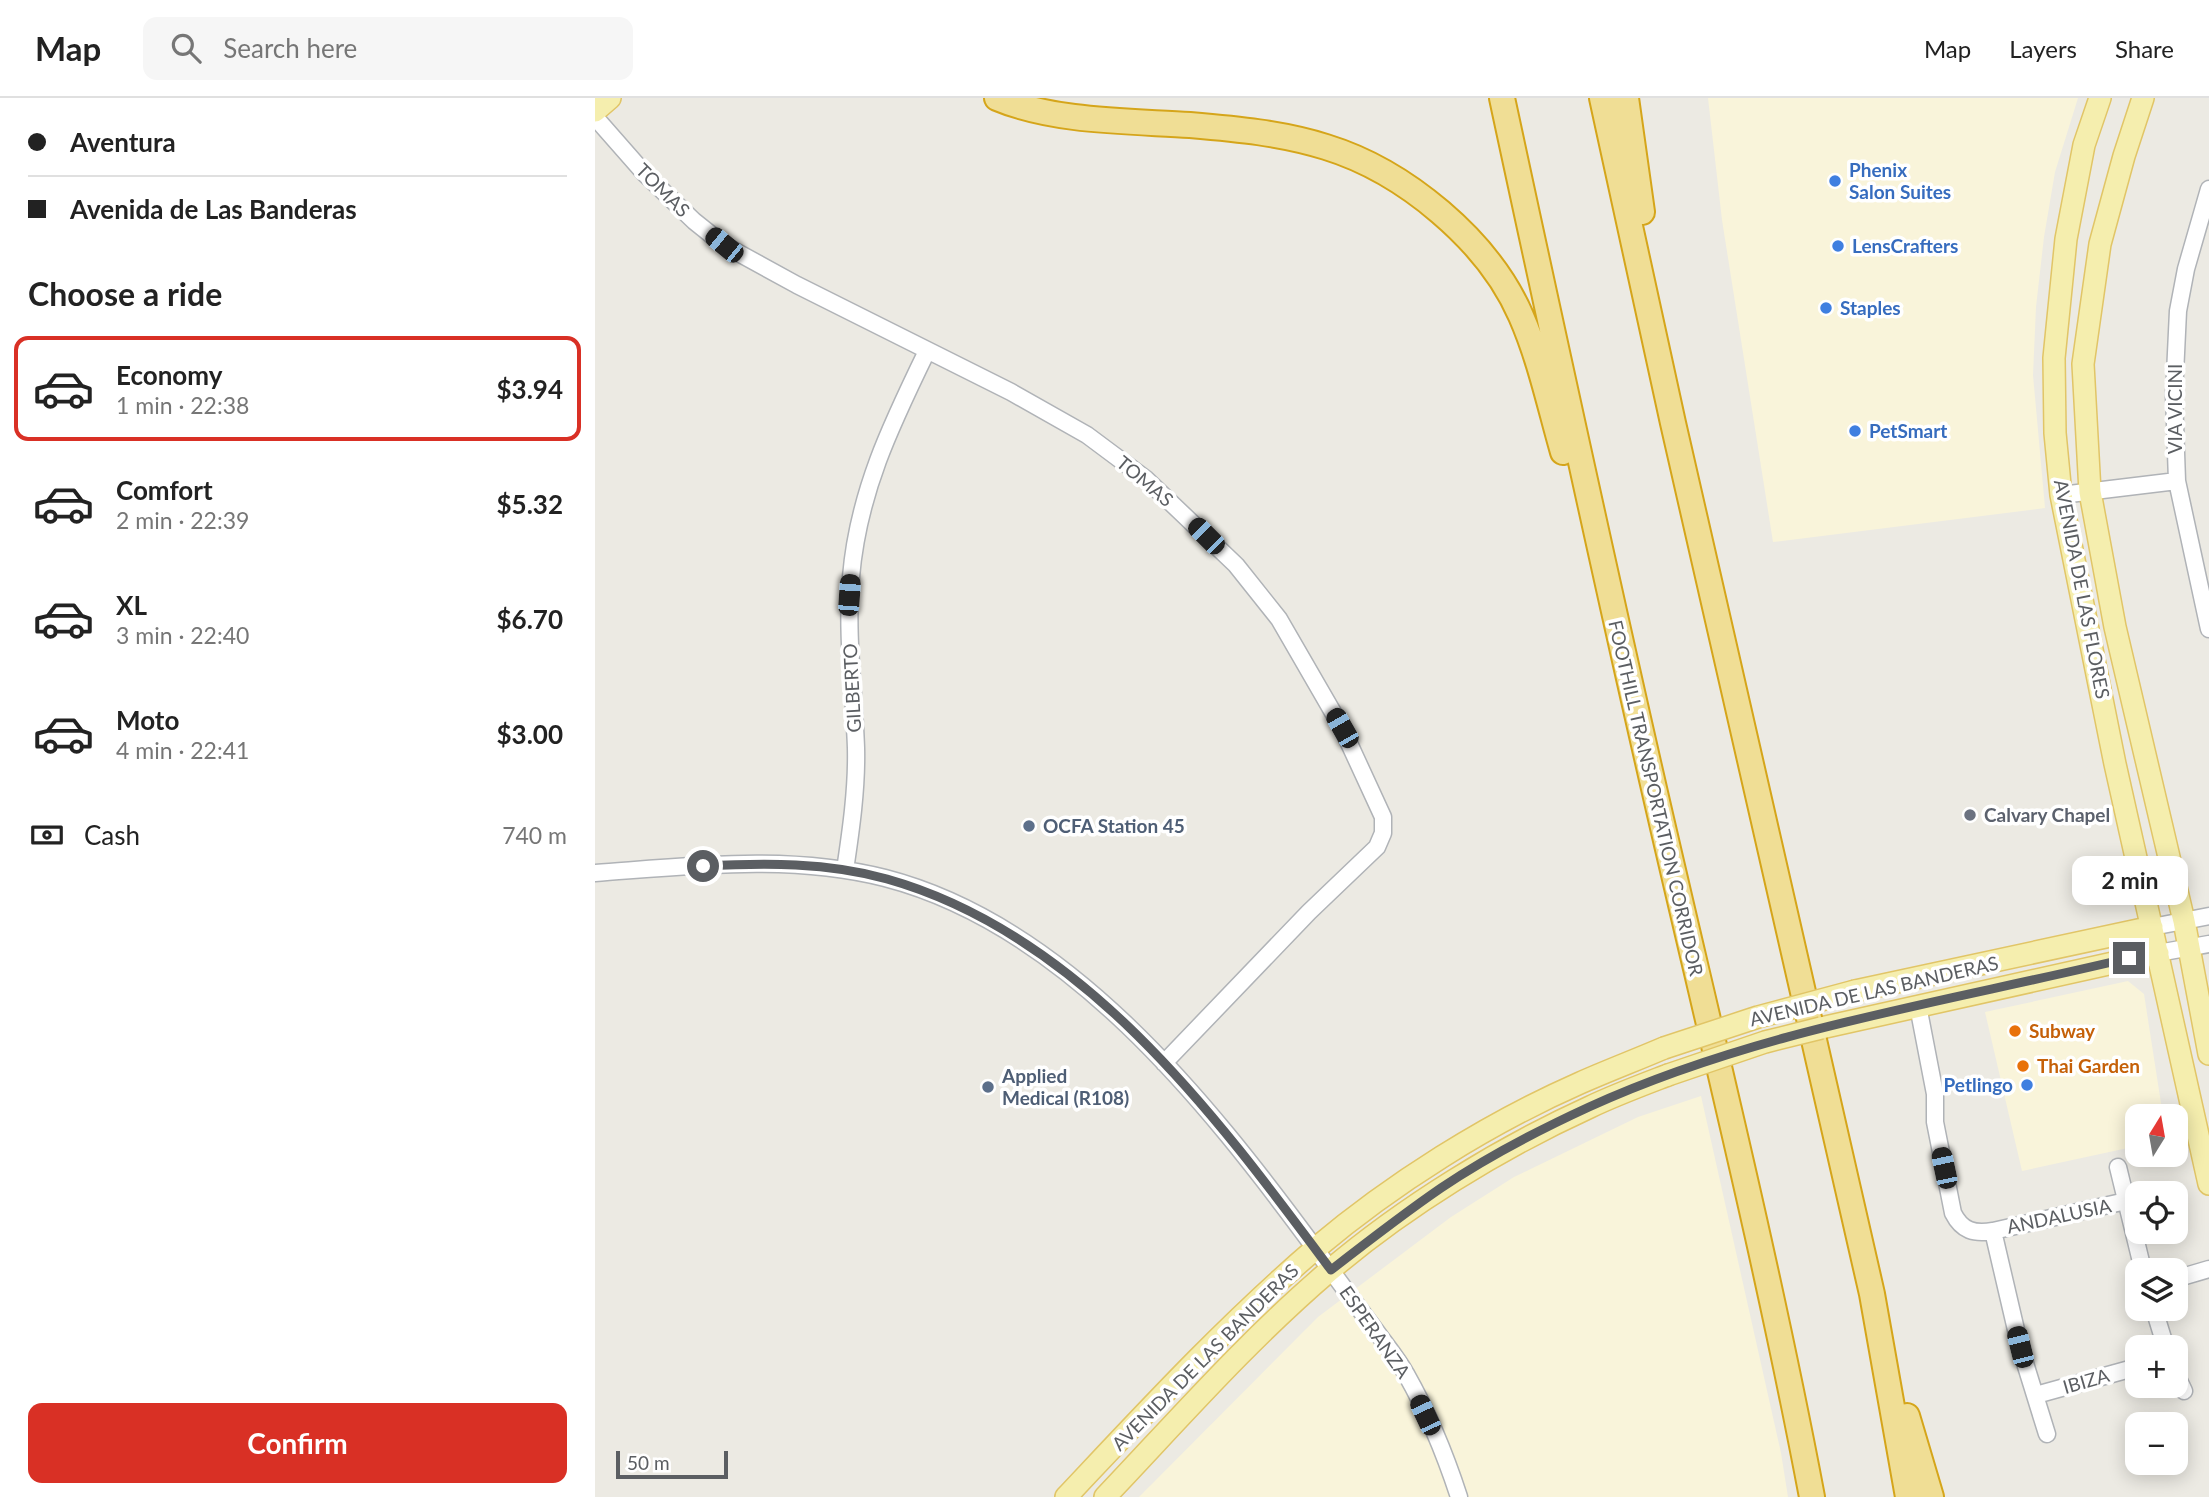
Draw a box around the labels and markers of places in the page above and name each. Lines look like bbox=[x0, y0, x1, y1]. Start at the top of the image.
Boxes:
place label: Phenix Salon Suites bbox=[1849, 158, 1951, 203]
marker: Phenix Salon Suites bbox=[1827, 173, 1843, 189]
place label: LensCrafters bbox=[1852, 234, 1958, 257]
marker: LensCrafters bbox=[1830, 238, 1846, 254]
place label: Staples bbox=[1840, 296, 1901, 319]
marker: Staples bbox=[1818, 300, 1834, 316]
place label: PetSmart bbox=[1869, 419, 1947, 442]
marker: PetSmart bbox=[1847, 423, 1863, 439]
place label: Calvary Chapel bbox=[1984, 803, 2110, 826]
marker: Calvary Chapel bbox=[1962, 807, 1978, 823]
place label: OCFA Station 45 bbox=[1043, 814, 1185, 837]
marker: OCFA Station 45 bbox=[1021, 818, 1037, 834]
place label: Subway bbox=[2029, 1019, 2096, 1042]
marker: Subway bbox=[2007, 1023, 2023, 1039]
place label: Thai Garden bbox=[2037, 1054, 2140, 1077]
marker: Thai Garden bbox=[2015, 1058, 2031, 1074]
place label: Applied Medical (R108) bbox=[1001, 1064, 1129, 1109]
place label: Petlingo bbox=[1944, 1073, 2013, 1096]
marker: Petlingo bbox=[2019, 1077, 2035, 1093]
marker: Applied Medical (R108) bbox=[980, 1079, 996, 1095]

